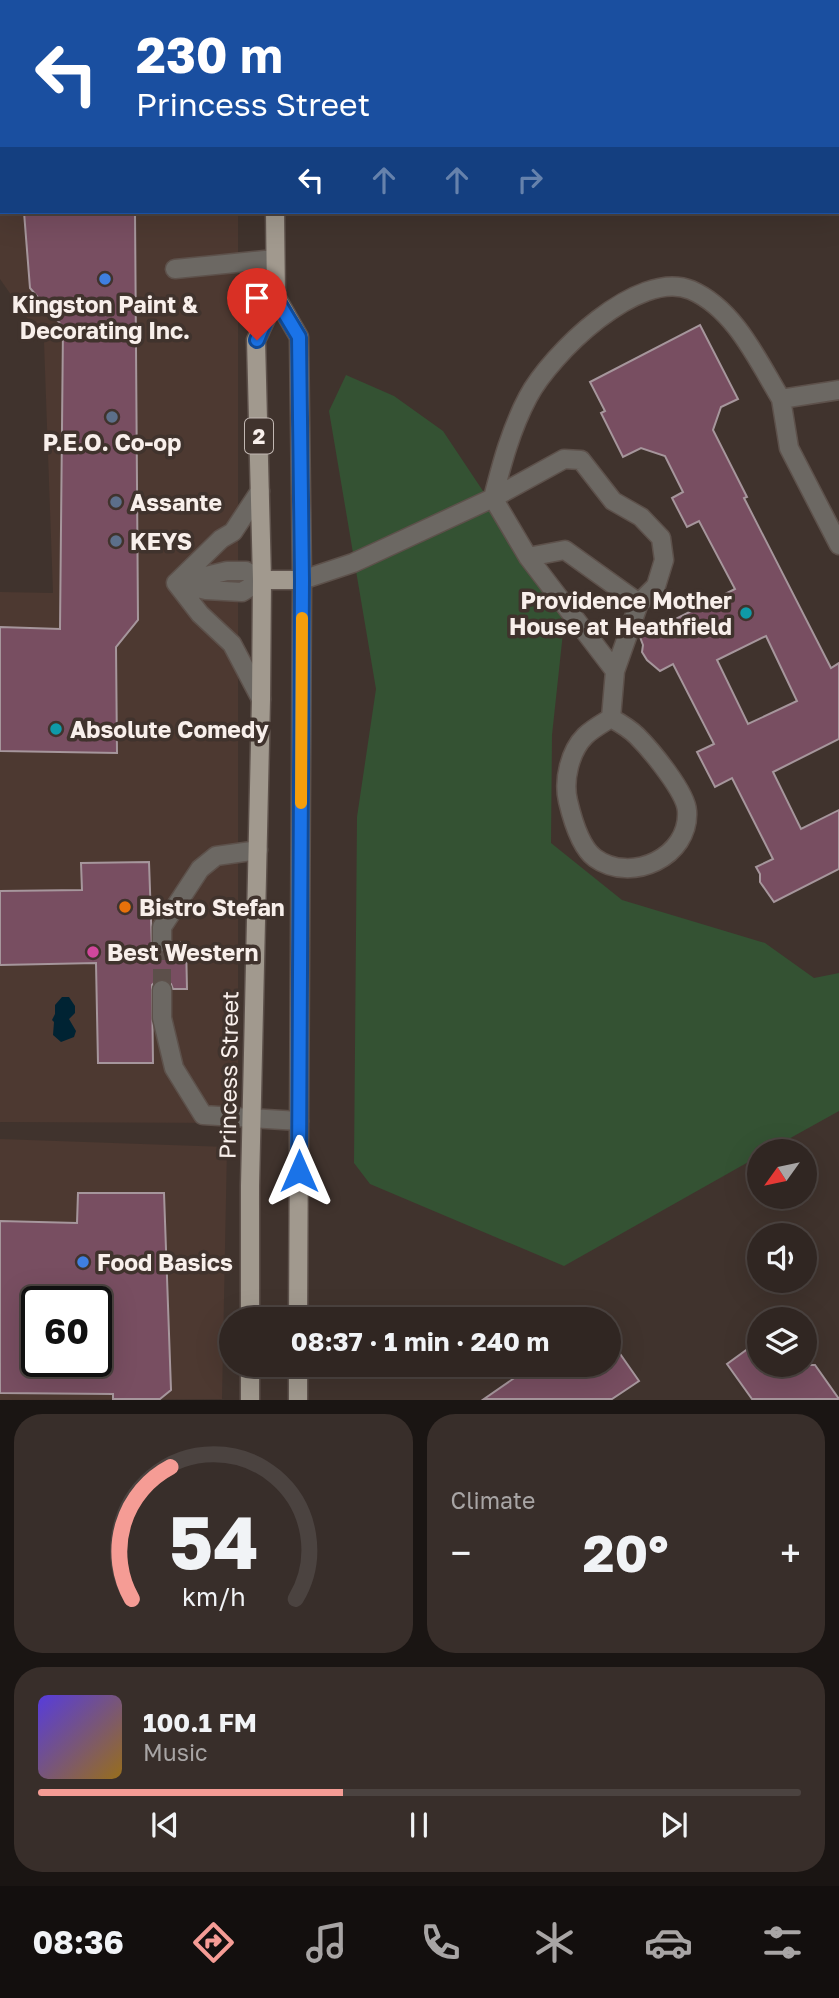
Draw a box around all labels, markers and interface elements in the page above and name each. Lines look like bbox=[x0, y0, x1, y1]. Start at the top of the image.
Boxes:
text: 230 m bbox=[136, 25, 283, 84]
icon: left bbox=[21, 28, 112, 119]
text: Princess Street bbox=[136, 85, 370, 123]
icon: left bbox=[292, 161, 330, 199]
icon: ahead bbox=[365, 161, 403, 199]
icon: ahead bbox=[438, 161, 476, 199]
icon: right bbox=[511, 161, 549, 199]
pin bbox=[227, 268, 287, 340]
marker: Kingston Paint & Decorating Inc. bbox=[97, 271, 113, 287]
icon: arrive bbox=[238, 279, 276, 317]
place label: Kingston Paint & Decorating Inc. bbox=[12, 290, 199, 344]
marker: P.E.O. Co-op bbox=[104, 409, 120, 425]
road number: 2 bbox=[245, 418, 273, 453]
place label: P.E.O. Co-op bbox=[43, 428, 181, 456]
place label: Assante bbox=[130, 488, 222, 516]
marker: Assante bbox=[108, 494, 124, 510]
place label: KEYS bbox=[130, 527, 192, 555]
marker: KEYS bbox=[108, 533, 124, 549]
place label: Providence Mother House at Heathfield bbox=[509, 586, 732, 640]
marker: Providence Mother House at Heathfield bbox=[738, 605, 754, 621]
place label: Absolute Comedy bbox=[70, 715, 269, 743]
marker: Absolute Comedy bbox=[48, 721, 64, 737]
place label: Bistro Stefan bbox=[139, 893, 285, 921]
marker: Bistro Stefan bbox=[117, 899, 133, 915]
place label: Best Western bbox=[107, 938, 258, 966]
marker: Best Western bbox=[85, 944, 101, 960]
street label: Princess Street bbox=[213, 991, 243, 1159]
position arrow bbox=[262, 1134, 336, 1208]
north arrow bbox=[747, 1139, 817, 1209]
map controls bbox=[747, 1139, 817, 1377]
button: sound bbox=[747, 1223, 817, 1293]
place label: Food Basics bbox=[97, 1248, 233, 1276]
marker: Food Basics bbox=[75, 1254, 91, 1270]
speed limit sign: 60 bbox=[21, 1286, 112, 1377]
button: layers bbox=[747, 1307, 817, 1377]
text: 08:37 · 1 min · 240 m bbox=[291, 1326, 549, 1357]
text: Climate bbox=[451, 1486, 535, 1514]
text: 54 bbox=[168, 1499, 258, 1586]
text: 20° bbox=[583, 1521, 669, 1583]
text: − bbox=[451, 1530, 471, 1575]
text: + bbox=[780, 1530, 801, 1575]
text: km/h bbox=[181, 1581, 245, 1612]
text: 100.1 FM bbox=[143, 1707, 257, 1738]
text: Music bbox=[143, 1738, 208, 1766]
icon: previous bbox=[146, 1806, 184, 1844]
icon: pause bbox=[400, 1806, 438, 1844]
icon: next bbox=[655, 1806, 693, 1844]
icon: directions bbox=[189, 1918, 238, 1967]
icon: music bbox=[302, 1918, 351, 1967]
icon: phone bbox=[416, 1918, 465, 1967]
icon: climate bbox=[530, 1918, 579, 1967]
icon: car bbox=[644, 1918, 693, 1967]
icon: filters bbox=[758, 1918, 807, 1967]
text: 08:36 bbox=[32, 1923, 124, 1961]

